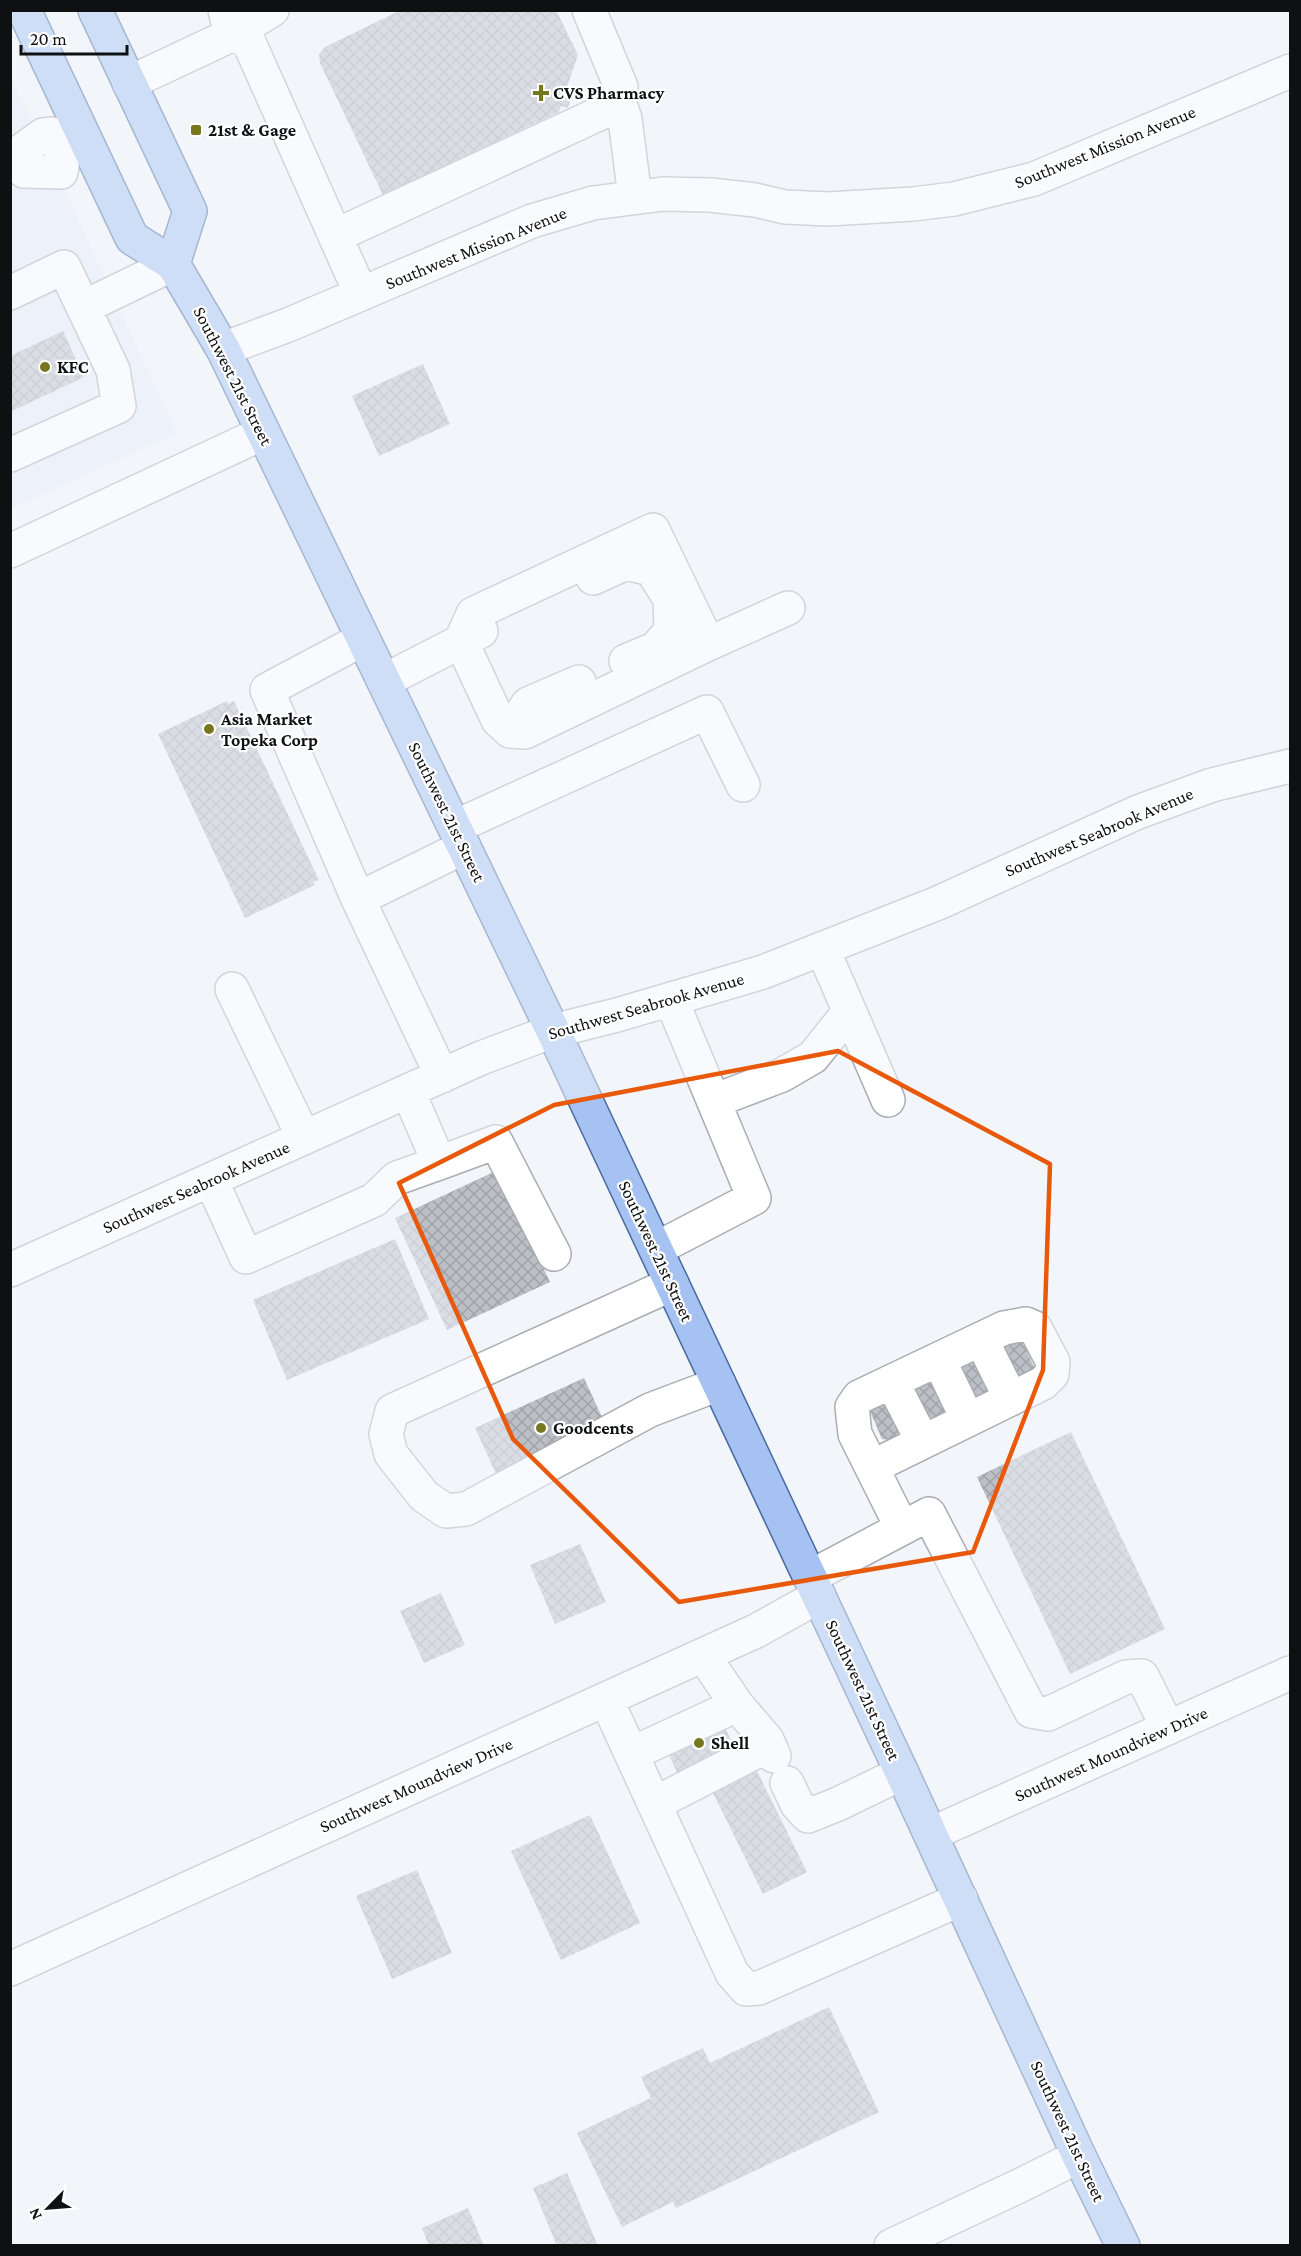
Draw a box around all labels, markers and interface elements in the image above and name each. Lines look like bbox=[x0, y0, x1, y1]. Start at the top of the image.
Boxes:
scale bar bbox=[21, 18, 128, 56]
text: 20 m bbox=[30, 29, 67, 49]
place label: CVS Pharmacy bbox=[553, 83, 664, 103]
marker: CVS Pharmacy bbox=[534, 86, 548, 100]
street label: Southwest Mission Avenue bbox=[1012, 101, 1198, 192]
place label: 21st & Gage bbox=[208, 120, 296, 140]
marker: 21st & Gage bbox=[189, 123, 203, 137]
street label: Southwest Mission Avenue bbox=[383, 202, 569, 293]
street label: Southwest 21st Street bbox=[189, 303, 277, 450]
place label: KFC bbox=[57, 357, 89, 377]
marker: KFC bbox=[38, 360, 52, 374]
place label: Asia Market Topeka Corp bbox=[220, 709, 318, 750]
marker: Asia Market Topeka Corp bbox=[202, 722, 216, 736]
street label: Southwest 21st Street bbox=[404, 739, 490, 886]
street label: Southwest Seabrook Avenue bbox=[1002, 783, 1196, 881]
street label: Southwest Seabrook Avenue bbox=[546, 968, 746, 1044]
street label: Southwest Seabrook Avenue bbox=[99, 1137, 293, 1237]
street label: Southwest 21st Street bbox=[615, 1177, 698, 1326]
place label: Goodcents bbox=[553, 1418, 634, 1438]
marker: Goodcents bbox=[534, 1421, 548, 1435]
street label: Southwest 21st Street bbox=[822, 1616, 905, 1765]
street label: Southwest Moundview Drive bbox=[1011, 1702, 1211, 1806]
street label: Southwest Moundview Drive bbox=[316, 1733, 516, 1837]
place label: Shell bbox=[711, 1733, 749, 1753]
marker: Shell bbox=[692, 1736, 706, 1750]
street label: Southwest 21st Street bbox=[1027, 2057, 1110, 2206]
north arrow bbox=[18, 2178, 78, 2238]
text: N bbox=[25, 2206, 45, 2223]

